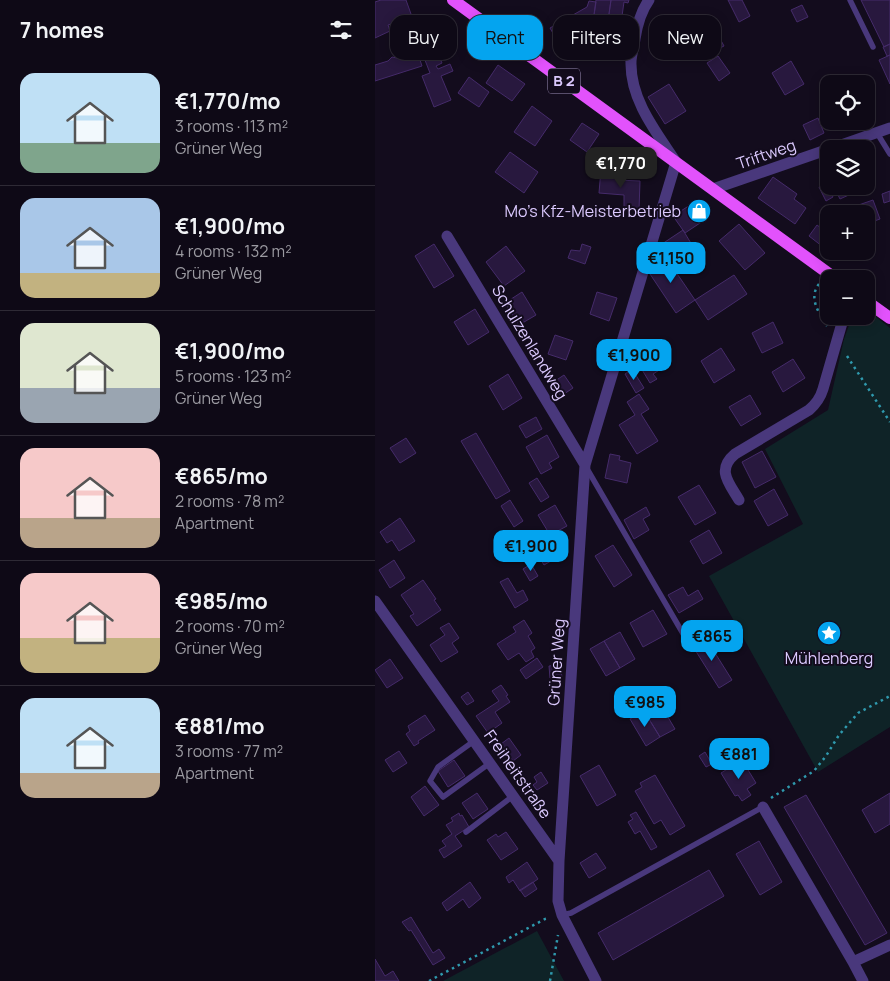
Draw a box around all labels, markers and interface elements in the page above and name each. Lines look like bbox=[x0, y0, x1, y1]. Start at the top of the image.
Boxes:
chip: Buy bbox=[390, 15, 457, 60]
chip: Rent bbox=[467, 15, 543, 60]
chip: Filters bbox=[553, 15, 639, 60]
chip: New bbox=[649, 15, 721, 60]
text: 7 homes bbox=[20, 16, 104, 44]
icon: filters bbox=[327, 16, 355, 44]
road number: B 2 bbox=[548, 68, 580, 94]
map controls bbox=[820, 75, 875, 325]
button: locate bbox=[820, 75, 875, 130]
text: €1,770/mo bbox=[175, 87, 281, 115]
icon: home bbox=[60, 93, 120, 153]
text: 3 rooms · 113 m² bbox=[175, 115, 288, 137]
street label: Triftweg bbox=[734, 134, 798, 174]
text: Grüner Weg bbox=[175, 137, 262, 159]
button: layers bbox=[820, 140, 875, 195]
pin: €1,770 bbox=[580, 146, 662, 189]
text: €1,770 bbox=[596, 152, 646, 174]
shop icon: Mo's Kfz-Meisterbetrieb bbox=[686, 198, 712, 224]
place label: Mo's Kfz-Meisterbetrieb bbox=[504, 200, 681, 222]
button: + bbox=[820, 205, 875, 260]
text: €1,900/mo bbox=[175, 212, 285, 240]
icon: home bbox=[60, 218, 120, 278]
text: 4 rooms · 132 m² bbox=[175, 240, 292, 262]
pin: €1,150 bbox=[630, 242, 712, 284]
text: €1,150 bbox=[647, 247, 695, 269]
text: Grüner Weg bbox=[175, 262, 262, 284]
button: − bbox=[820, 270, 875, 325]
street label: Schulzenlandweg bbox=[487, 281, 573, 403]
text: €1,900/mo bbox=[175, 337, 285, 365]
pin: €1,900 bbox=[593, 338, 675, 381]
icon: home bbox=[60, 343, 120, 403]
text: €1,900 bbox=[607, 344, 661, 366]
text: 5 rooms · 123 m² bbox=[175, 365, 291, 387]
text: Grüner Weg bbox=[175, 387, 262, 409]
text: €865/mo bbox=[175, 462, 268, 490]
icon: home bbox=[60, 468, 120, 528]
text: 2 rooms · 78 m² bbox=[175, 490, 284, 512]
text: Apartment bbox=[175, 512, 254, 534]
pin: €1,900 bbox=[490, 530, 572, 572]
text: €1,900 bbox=[504, 535, 558, 557]
text: €985/mo bbox=[175, 587, 268, 615]
icon: home bbox=[60, 593, 120, 653]
text: 2 rooms · 70 m² bbox=[175, 615, 285, 637]
street label: Grüner Weg bbox=[542, 618, 570, 706]
pin: €865 bbox=[682, 620, 742, 662]
place icon: Mühlenberg bbox=[816, 620, 842, 646]
text: €865 bbox=[692, 625, 732, 647]
text: Grüner Weg bbox=[175, 637, 262, 659]
place label: Mühlenberg bbox=[785, 647, 873, 669]
pin: €985 bbox=[615, 686, 675, 728]
text: €985 bbox=[625, 691, 665, 713]
text: €881/mo bbox=[175, 712, 264, 740]
icon: home bbox=[60, 718, 120, 778]
street label: Freiheitstraße bbox=[479, 725, 557, 823]
pin: €881 bbox=[709, 738, 769, 780]
text: 3 rooms · 77 m² bbox=[175, 740, 283, 762]
text: €881 bbox=[720, 743, 758, 765]
text: Apartment bbox=[175, 762, 254, 784]

